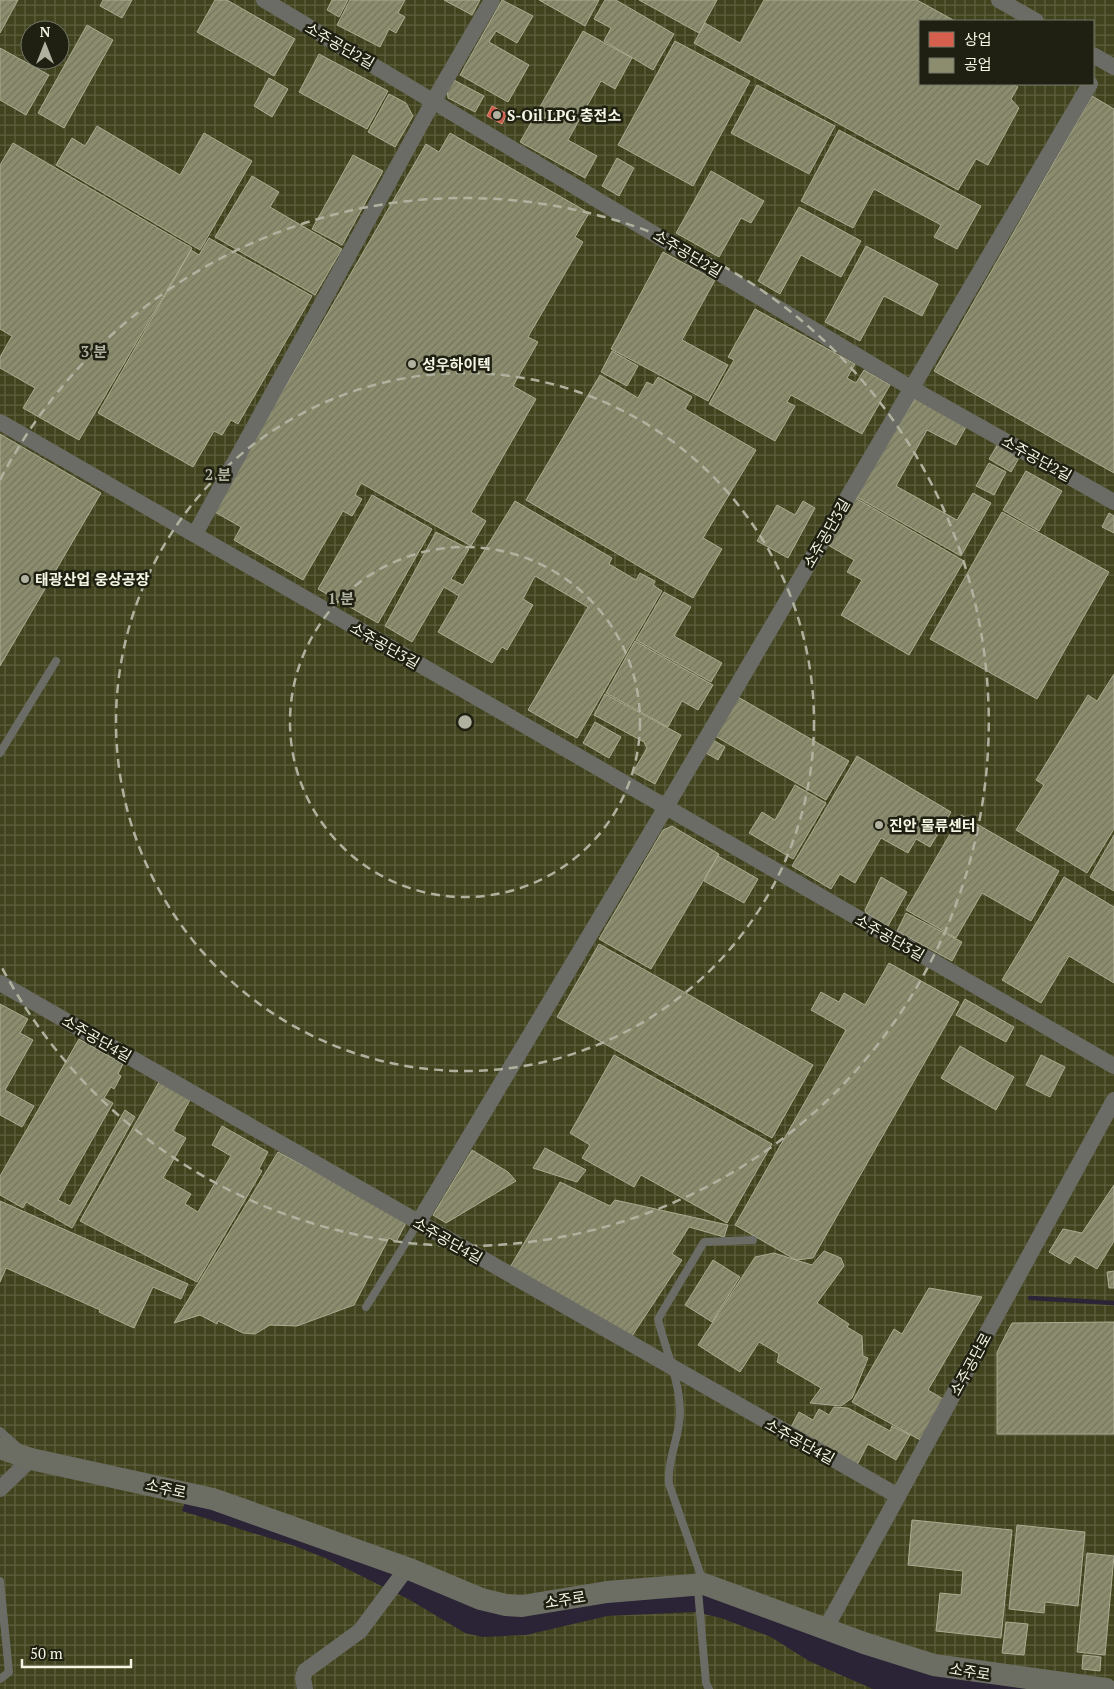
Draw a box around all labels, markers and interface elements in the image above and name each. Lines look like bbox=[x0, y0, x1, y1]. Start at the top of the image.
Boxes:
street label: 소주공단2길 bbox=[302, 17, 378, 73]
north arrow bbox=[20, 20, 70, 70]
legend bbox=[919, 20, 1094, 85]
text: N bbox=[40, 22, 51, 41]
text: 상업 bbox=[964, 29, 992, 49]
text: 공업 bbox=[964, 54, 992, 74]
place label: S-Oil LPG 충전소 bbox=[507, 105, 621, 125]
marker: S-Oil LPG 충전소 bbox=[491, 109, 503, 121]
street label: 소주공단2길 bbox=[650, 225, 726, 281]
text: 3 분 bbox=[81, 341, 107, 361]
place label: 성우하이텍 bbox=[422, 354, 491, 374]
marker: 성우하이텍 bbox=[406, 358, 418, 370]
street label: 소주공단2길 bbox=[998, 431, 1076, 485]
text: 2 분 bbox=[205, 464, 231, 484]
street label: 소주공단3길 bbox=[798, 495, 854, 571]
place label: 태광산업 웅상공장 bbox=[35, 569, 150, 589]
marker: 태광산업 웅상공장 bbox=[19, 573, 31, 585]
text: 1 분 bbox=[328, 588, 354, 608]
street label: 소주공단3길 bbox=[347, 617, 423, 673]
centre of rings bbox=[456, 713, 474, 731]
place label: 진안 물류센터 bbox=[889, 815, 976, 835]
marker: 진안 물류센터 bbox=[873, 819, 885, 831]
street label: 소주공단3길 bbox=[852, 909, 928, 965]
street label: 소주공단4길 bbox=[59, 1010, 135, 1066]
street label: 소주공단4길 bbox=[410, 1212, 486, 1268]
street label: 소주공단로 bbox=[945, 1329, 995, 1399]
street label: 소주공단4길 bbox=[761, 1414, 839, 1468]
street label: 소주로 bbox=[144, 1474, 188, 1502]
street label: 소주로 bbox=[543, 1586, 587, 1612]
scale bar bbox=[22, 1636, 131, 1668]
text: 50 m bbox=[30, 1643, 63, 1663]
street label: 소주로 bbox=[948, 1658, 992, 1684]

